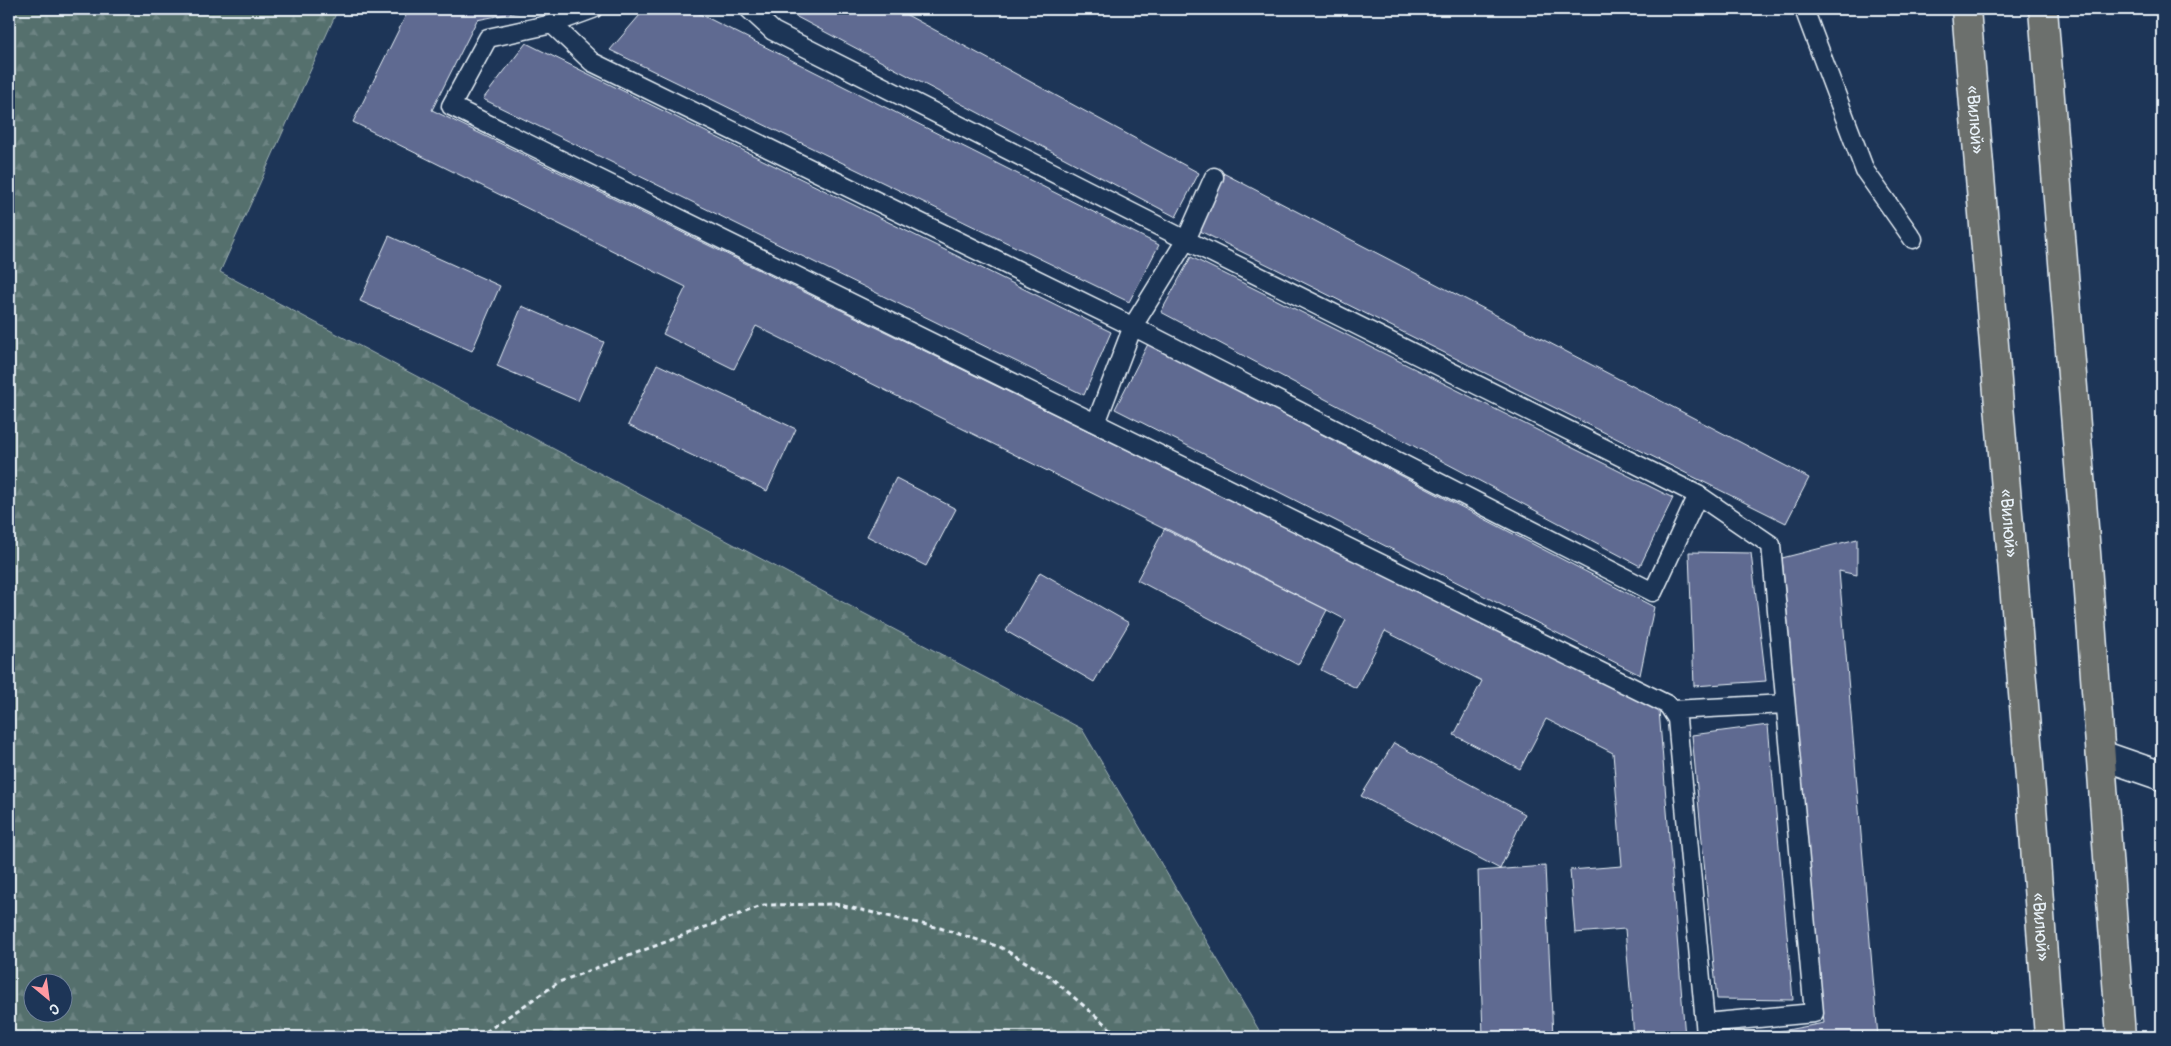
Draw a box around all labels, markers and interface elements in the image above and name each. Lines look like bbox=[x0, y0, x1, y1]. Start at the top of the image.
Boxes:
street label: «Вилюй» bbox=[1960, 85, 1989, 155]
street label: «Вилюй» bbox=[1994, 488, 2023, 558]
street label: «Вилюй» bbox=[2026, 892, 2054, 962]
north arrow bbox=[22, 974, 72, 1024]
text: С bbox=[46, 999, 62, 1019]

